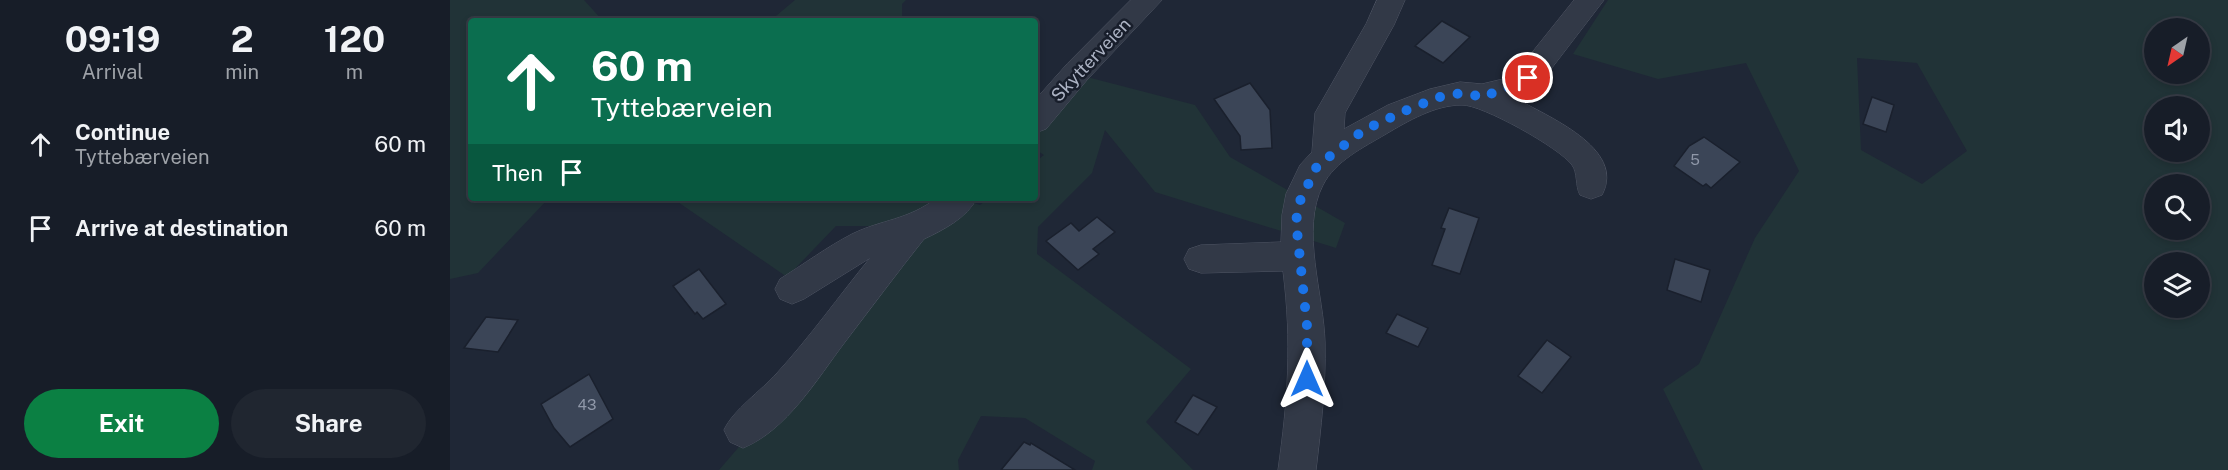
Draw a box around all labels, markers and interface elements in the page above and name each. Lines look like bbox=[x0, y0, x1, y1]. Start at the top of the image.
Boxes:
street label: Skytterveien bbox=[1047, 14, 1135, 106]
text: 09:19 bbox=[65, 18, 160, 60]
text: 2 bbox=[231, 18, 254, 60]
text: 120 bbox=[324, 18, 385, 60]
north arrow bbox=[2144, 18, 2210, 84]
map controls bbox=[2144, 18, 2210, 318]
text: 60 m bbox=[591, 41, 693, 90]
icon: ahead bbox=[492, 42, 570, 120]
pin bbox=[1502, 52, 1553, 103]
text: Arrival bbox=[82, 60, 143, 84]
text: min bbox=[225, 60, 259, 84]
text: m bbox=[346, 60, 363, 84]
icon: arrive bbox=[1511, 61, 1544, 94]
text: Tyttebærveien bbox=[591, 91, 773, 123]
button: sound bbox=[2144, 96, 2210, 162]
text: Continue bbox=[75, 119, 170, 145]
icon: ahead bbox=[24, 128, 57, 161]
text: 60 m bbox=[375, 131, 426, 157]
text: Tyttebærveien bbox=[75, 145, 210, 169]
house number: 5 bbox=[1690, 151, 1700, 168]
icon: arrive bbox=[555, 156, 588, 189]
text: Then bbox=[492, 160, 543, 186]
button: search bbox=[2144, 174, 2210, 240]
icon: arrive bbox=[24, 212, 57, 245]
text: Arrive at destination bbox=[75, 215, 288, 241]
text: 60 m bbox=[375, 215, 426, 241]
button: layers bbox=[2144, 252, 2210, 318]
position arrow bbox=[1275, 347, 1339, 411]
button: Exit bbox=[24, 389, 219, 458]
button: Share bbox=[231, 389, 426, 458]
house number: 43 bbox=[578, 396, 596, 413]

